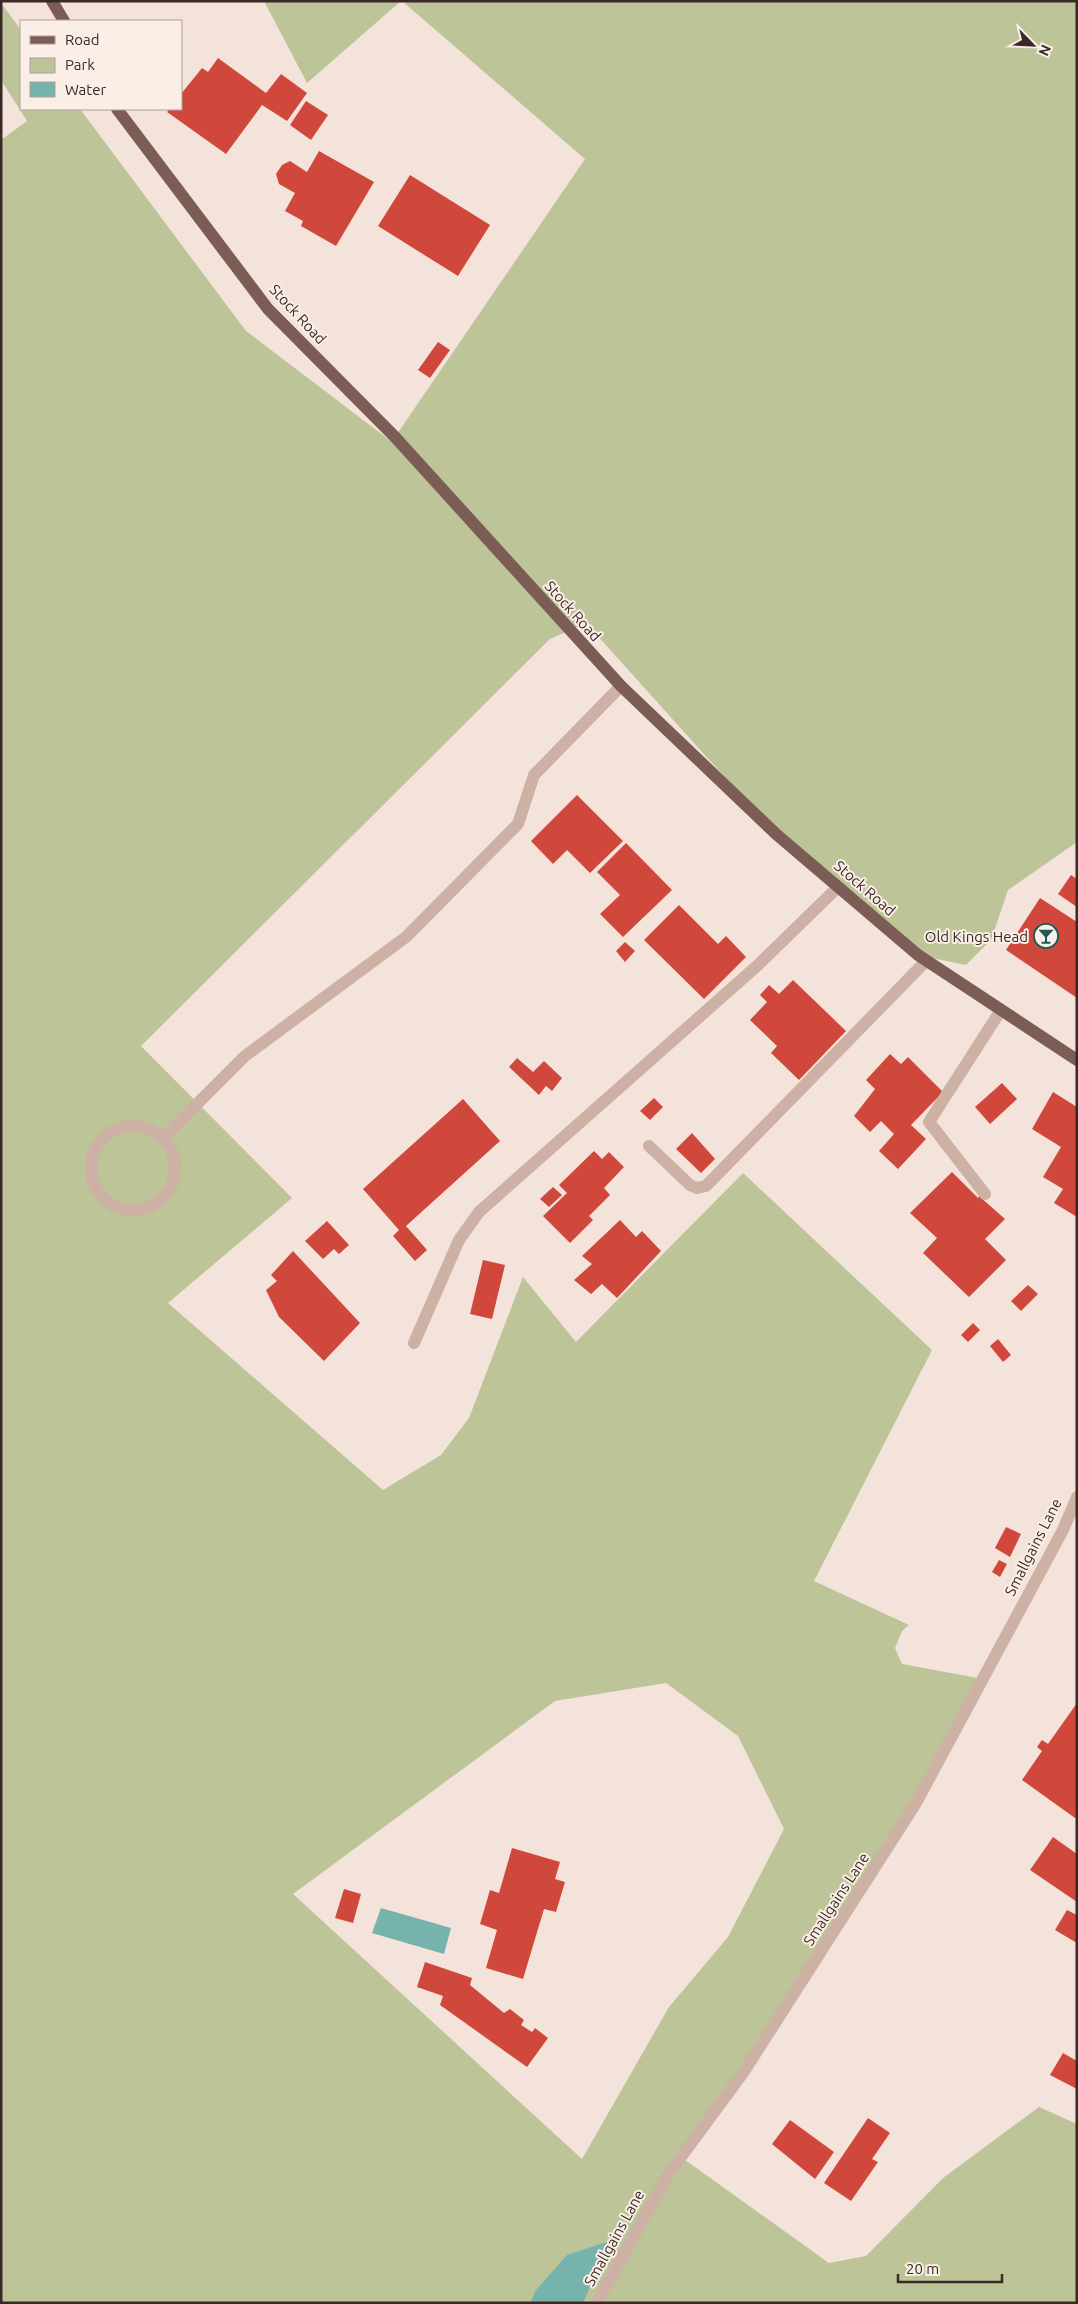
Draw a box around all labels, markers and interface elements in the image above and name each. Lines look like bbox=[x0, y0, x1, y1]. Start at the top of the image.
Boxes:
legend bbox=[20, 20, 182, 110]
north arrow bbox=[1008, 20, 1058, 70]
text: Road bbox=[65, 31, 100, 48]
text: N bbox=[1035, 42, 1054, 58]
text: Park bbox=[65, 56, 95, 73]
text: Water bbox=[65, 81, 106, 98]
street label: Stock Road bbox=[266, 281, 330, 347]
street label: Stock Road bbox=[542, 577, 604, 645]
street label: Stock Road bbox=[831, 857, 899, 919]
bar icon: Old Kings Head bbox=[1033, 923, 1059, 949]
place label: Old Kings Head bbox=[925, 928, 1028, 945]
street label: Smallgains Lane bbox=[1001, 1495, 1065, 1599]
street label: Smallgains Lane bbox=[800, 1849, 872, 1949]
street label: Smallgains Lane bbox=[581, 2187, 647, 2289]
scale bar bbox=[898, 2252, 1002, 2284]
text: 20 m bbox=[906, 2260, 939, 2277]

